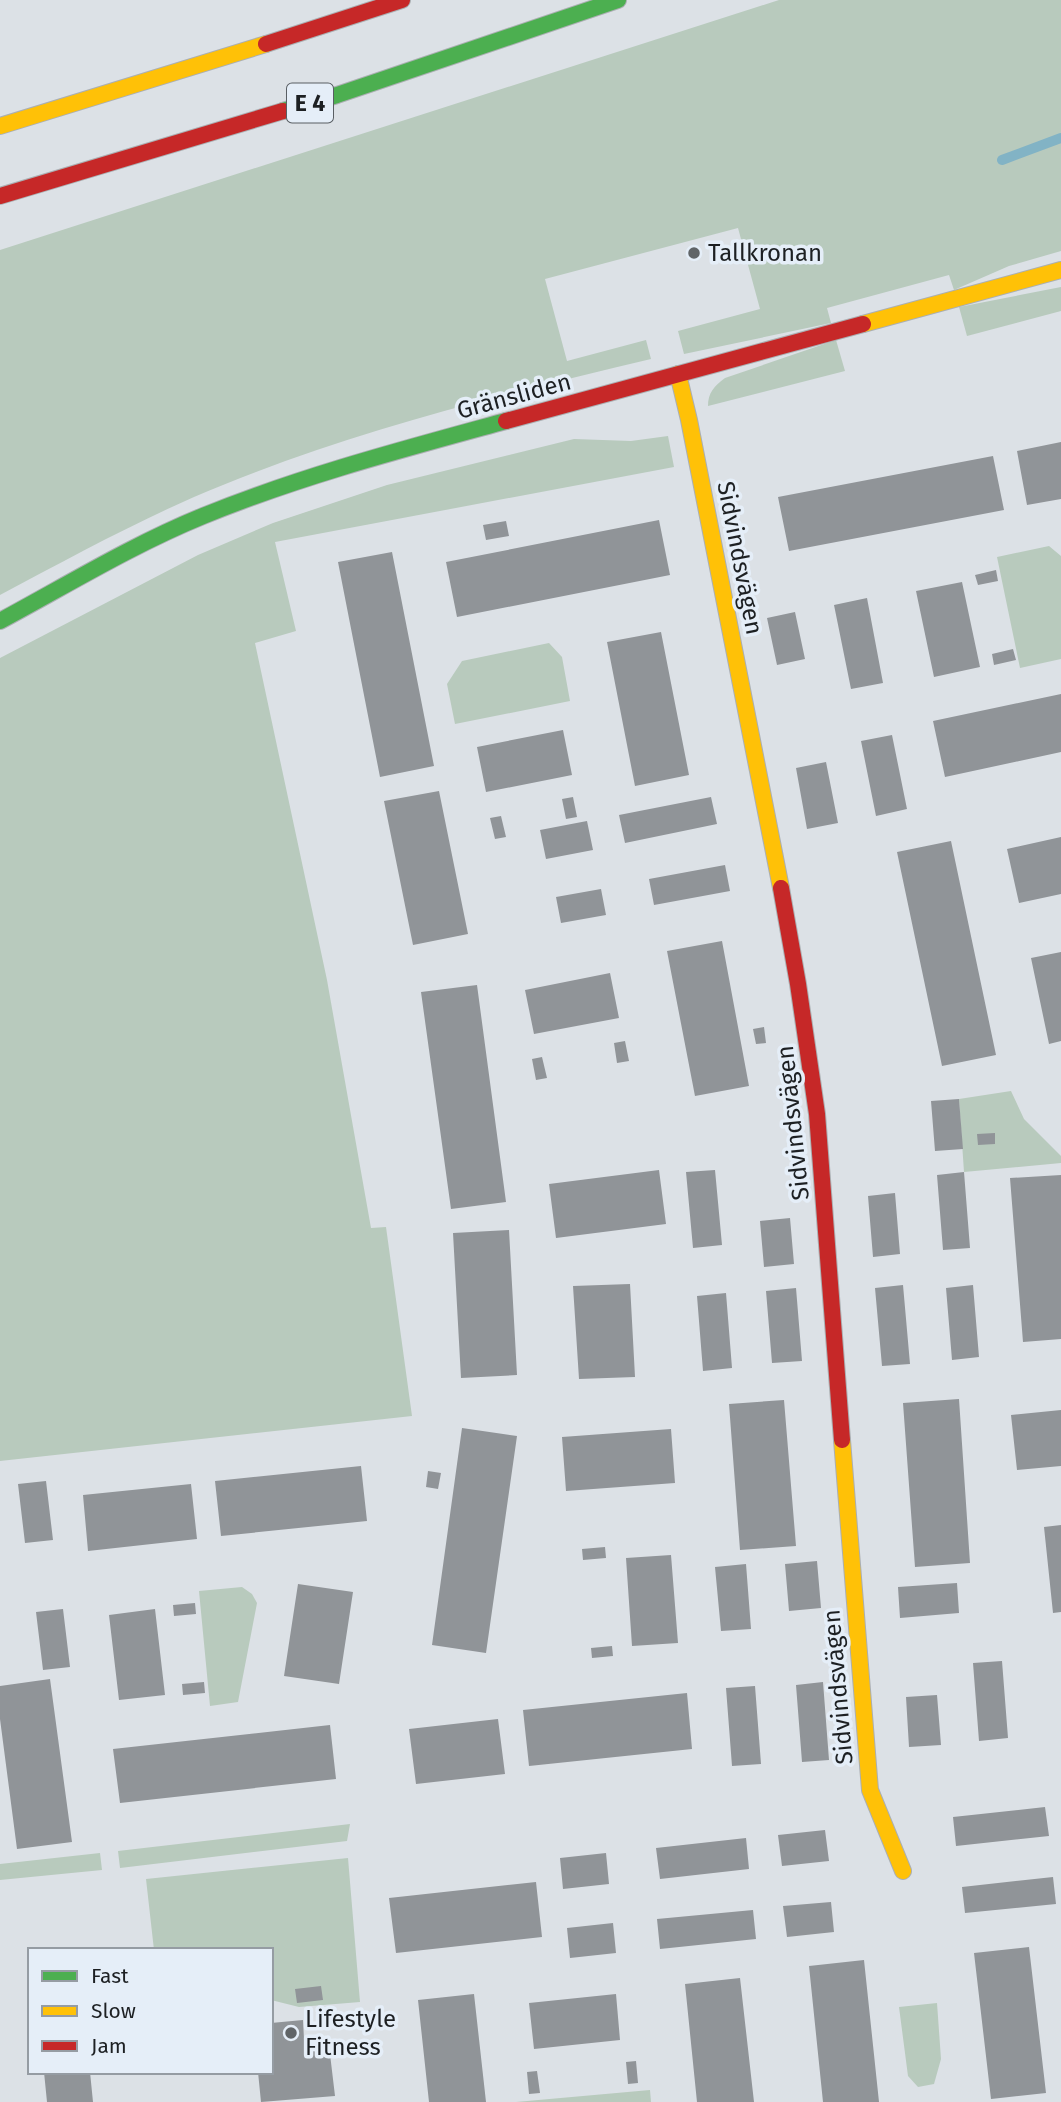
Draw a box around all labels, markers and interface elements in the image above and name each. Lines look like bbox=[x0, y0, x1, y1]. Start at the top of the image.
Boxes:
road number: E 4 bbox=[287, 83, 333, 122]
place label: Tallkronan bbox=[708, 239, 822, 267]
marker: Tallkronan bbox=[686, 245, 702, 261]
street label: Gränsliden bbox=[454, 367, 574, 425]
street label: Sidvindsvägen bbox=[711, 479, 769, 637]
street label: Sidvindsvägen bbox=[771, 1044, 815, 1202]
street label: Sidvindsvägen bbox=[817, 1608, 859, 1766]
legend bbox=[28, 1948, 273, 2074]
text: Fast bbox=[91, 1963, 129, 1989]
text: Slow bbox=[91, 1998, 136, 2024]
place label: Lifestyle Fitness bbox=[305, 2005, 396, 2061]
marker: Lifestyle Fitness bbox=[283, 2025, 299, 2041]
text: Jam bbox=[91, 2033, 127, 2059]

